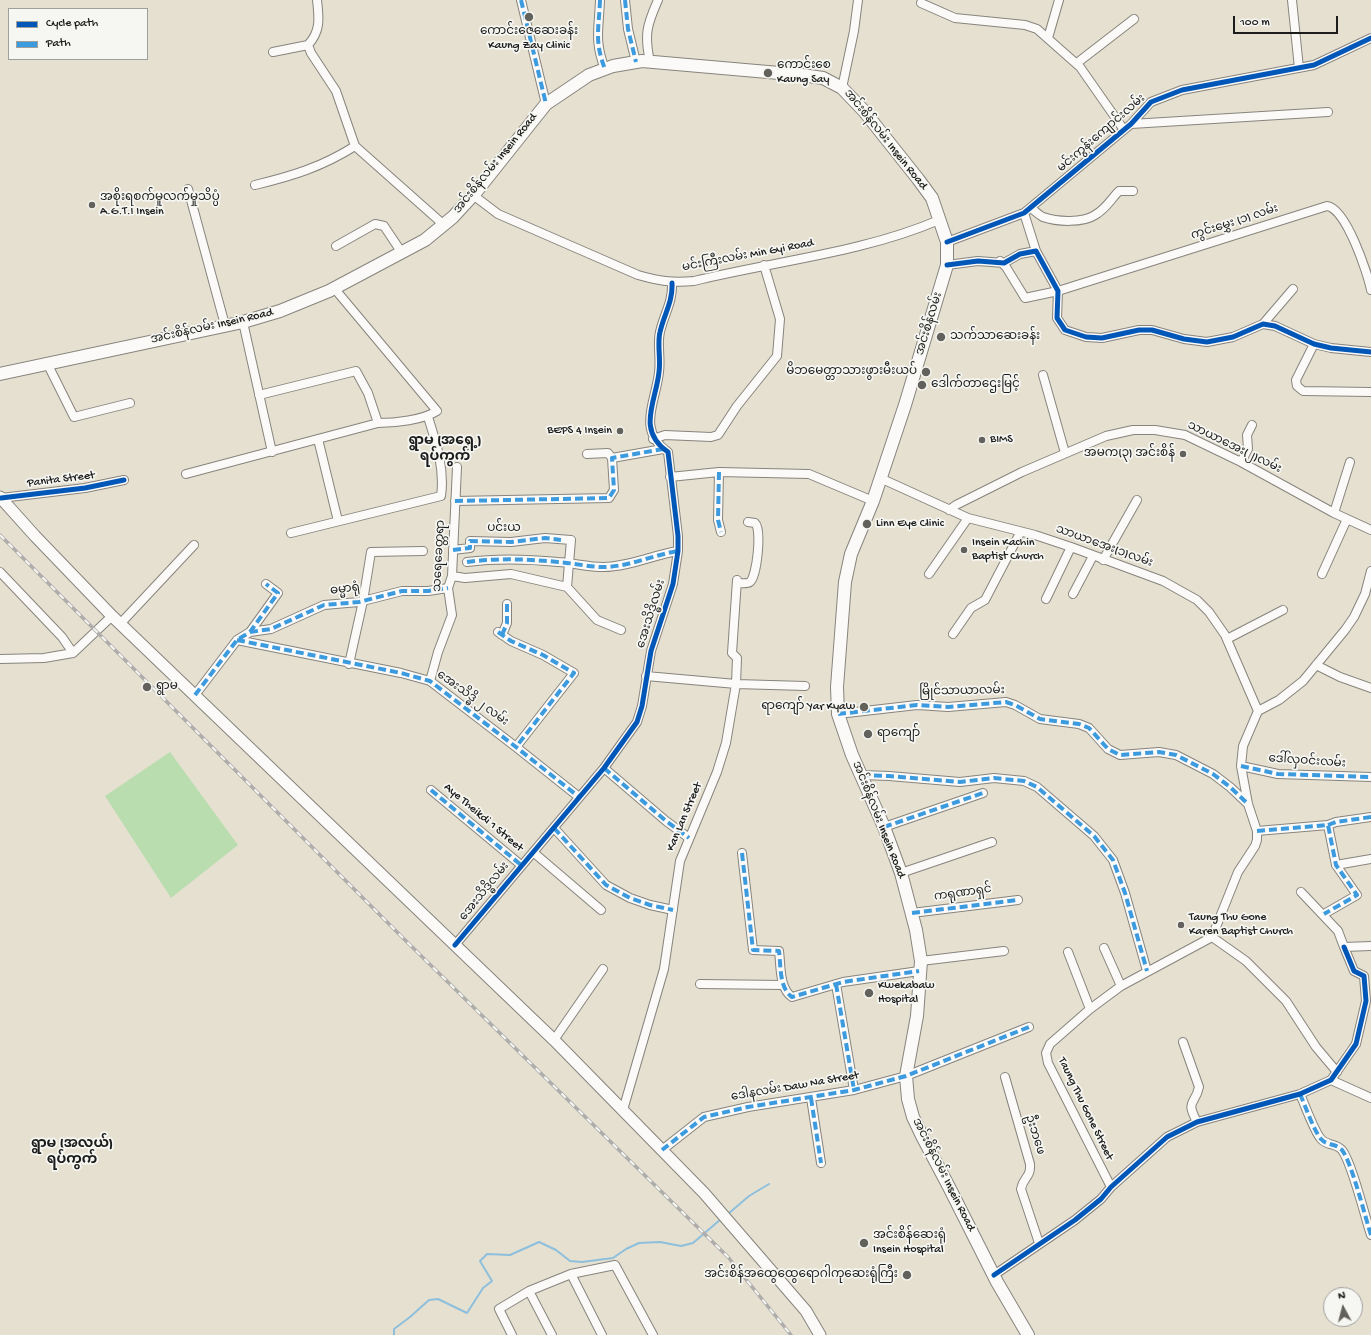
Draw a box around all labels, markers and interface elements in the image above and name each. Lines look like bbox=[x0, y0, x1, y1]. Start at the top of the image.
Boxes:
legend bbox=[8, 8, 148, 60]
scale bar bbox=[1235, 8, 1340, 34]
marker: ကောင်းဇေဆေးခန်း Kaung Zay Clinic bbox=[523, 11, 535, 23]
text: 100 m bbox=[1240, 16, 1270, 30]
text: Cycle path bbox=[46, 17, 98, 31]
place label: ကောင်းဇေဆေးခန်း Kaung Zay Clinic bbox=[480, 25, 578, 53]
text: Path bbox=[46, 37, 71, 51]
place label: ကောင်းစေ Kaung Say bbox=[777, 59, 831, 87]
marker: ကောင်းစေ Kaung Say bbox=[762, 67, 774, 79]
street label: အင်းစိန်လမ်း Insein Road bbox=[840, 87, 930, 193]
street label: မင်းကွန်းကျောင်းလမ်း bbox=[1055, 92, 1149, 176]
street label: အင်းစိန်လမ်း Insein Road bbox=[451, 111, 541, 217]
place label: အစိုးရစက်မှုလက်မှုသိပ္ပံ A.G.T.I Insein bbox=[100, 191, 220, 219]
marker: အစိုးရစက်မှုလက်မှုသိပ္ပံ A.G.T.I Insein bbox=[87, 200, 97, 210]
street label: ကွင်းမွှေး (၁) လမ်း bbox=[1190, 202, 1280, 244]
street label: မင်းကြီးလမ်း Min Gyi Road bbox=[681, 236, 815, 276]
street label: အင်းစိန်လမ်း bbox=[914, 291, 946, 357]
street label: အင်းစိန်လမ်း Insein Road bbox=[150, 306, 274, 348]
place label: သက်သာဆေးခန်း bbox=[950, 330, 1040, 344]
marker: သက်သာဆေးခန်း bbox=[935, 331, 947, 343]
place label: မိဘမေတ္တာသားဖွားမီးယပ် bbox=[786, 365, 917, 379]
marker: မိဘမေတ္တာသားဖွားမီးယပ် bbox=[920, 366, 932, 378]
place label: ဒေါက်တာဌေးမြင့် bbox=[931, 378, 1020, 392]
marker: ဒေါက်တာဌေးမြင့် bbox=[916, 379, 928, 391]
street label: သာယာအေး(၂)လမ်း bbox=[1185, 419, 1283, 477]
place label: BEPS 4 Insein bbox=[547, 424, 612, 438]
marker: BEPS 4 Insein bbox=[615, 426, 625, 436]
place label: BIMS bbox=[990, 433, 1013, 447]
district label: ရွာမ (အရှေ့) ရပ်ကွက် bbox=[409, 434, 481, 466]
marker: BIMS bbox=[977, 435, 987, 445]
place label: အမက(၃) အင်းစိန် bbox=[1084, 447, 1175, 461]
marker: အမက(၃) အင်းစိန် bbox=[1178, 449, 1188, 459]
street label: Panita Street bbox=[26, 469, 96, 491]
place label: Linn Eye Clinic bbox=[876, 517, 944, 531]
marker: Linn Eye Clinic bbox=[861, 518, 873, 530]
street label: သရေခေတ္တရာ bbox=[431, 520, 449, 592]
street label: ပင်းယ bbox=[487, 522, 521, 536]
street label: သာယာအေး(၁)လမ်း bbox=[1053, 523, 1155, 571]
place label: Insein Kachin Baptist Church bbox=[972, 536, 1044, 564]
marker: Insein Kachin Baptist Church bbox=[959, 545, 969, 555]
street label: အေးသိဒ္ဓိလမ်း bbox=[635, 578, 669, 650]
street label: ဓမ္မာရုံ bbox=[329, 581, 361, 599]
street label: အေးသိဒ္ဓိ ၂ လမ်း bbox=[433, 668, 511, 730]
place label: ရွာမ bbox=[156, 680, 178, 694]
marker: ရွာမ bbox=[141, 681, 153, 693]
street label: မြိုင်သာယာလမ်း bbox=[919, 684, 1005, 700]
place label: ရာကျော် Yar Kyaw bbox=[761, 700, 855, 714]
marker: ရာကျော် Yar Kyaw bbox=[858, 701, 870, 713]
place label: ရာကျော် bbox=[877, 727, 920, 741]
marker: ရာကျော် bbox=[862, 728, 874, 740]
street label: ဒေါ်လှဝင်းလမ်း bbox=[1268, 752, 1346, 772]
street label: အင်းစိန်လမ်း Insein Road bbox=[848, 759, 908, 881]
street label: Kan Lan Street bbox=[664, 780, 706, 854]
street label: Aye Theikdi 1 Street bbox=[440, 781, 526, 855]
street label: အေးသိဒ္ဓိလမ်း bbox=[457, 860, 513, 924]
street label: ကရုဏာရှင် bbox=[933, 883, 993, 905]
place label: Taung Thu Gone Karen Baptist Church bbox=[1189, 911, 1293, 939]
marker: Taung Thu Gone Karen Baptist Church bbox=[1176, 920, 1186, 930]
place label: Kwekabaw Hospital bbox=[878, 979, 934, 1007]
marker: Kwekabaw Hospital bbox=[863, 987, 875, 999]
street label: Taung Thu Gone Street bbox=[1054, 1055, 1116, 1163]
street label: ဒေါနလမ်း Daw Na Street bbox=[730, 1069, 860, 1105]
street label: ဦးဘဖေ bbox=[1021, 1113, 1047, 1157]
street label: အင်းစိန်လမ်း Insein Road bbox=[908, 1116, 978, 1234]
district label: ရွာမ (အလယ်) ရပ်ကွက် bbox=[31, 1137, 113, 1170]
place label: အင်းစိန်ဆေးရုံ Insein Hospital bbox=[873, 1229, 946, 1257]
marker: အင်းစိန်ဆေးရုံ Insein Hospital bbox=[858, 1237, 870, 1249]
place label: အင်းစိန်အထွေထွေရောဂါကုဆေးရုံကြီး bbox=[704, 1268, 898, 1282]
marker: အင်းစိန်အထွေထွေရောဂါကုဆေးရုံကြီး bbox=[901, 1269, 913, 1281]
north arrow bbox=[1323, 1287, 1363, 1327]
text: N bbox=[1337, 1290, 1346, 1302]

